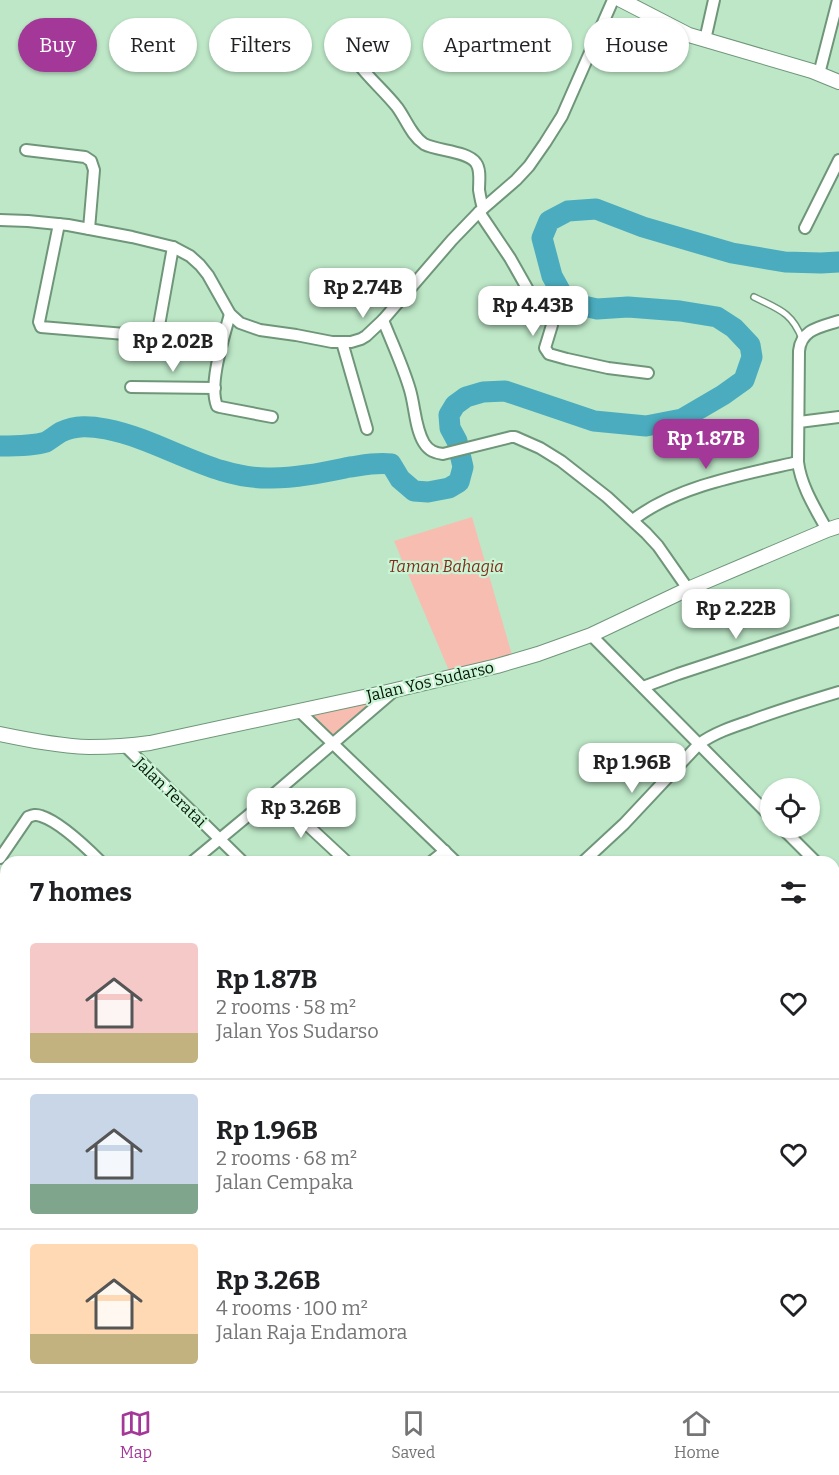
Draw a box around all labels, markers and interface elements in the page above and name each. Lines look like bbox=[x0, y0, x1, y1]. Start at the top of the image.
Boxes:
chip: Buy bbox=[18, 18, 97, 72]
chip: Rent bbox=[109, 18, 197, 72]
chip: Filters bbox=[209, 18, 312, 72]
chip: New bbox=[324, 18, 411, 72]
chip: Apartment bbox=[423, 18, 572, 72]
chip: House bbox=[584, 18, 689, 72]
pin: Rp 2.74B bbox=[301, 268, 425, 319]
text: Rp 2.74B bbox=[323, 275, 403, 299]
pin: Rp 4.43B bbox=[471, 286, 595, 337]
text: Rp 4.43B bbox=[492, 293, 574, 317]
pin: Rp 2.02B bbox=[111, 322, 235, 373]
text: Rp 2.02B bbox=[133, 329, 213, 353]
pin: Rp 1.87B bbox=[644, 419, 768, 470]
text: Rp 1.87B bbox=[667, 426, 745, 450]
park label: Taman Bahagia bbox=[388, 557, 504, 576]
pin: Rp 2.22B bbox=[674, 589, 798, 640]
text: Rp 2.22B bbox=[696, 596, 776, 620]
street label: Jalan Yos Sudarso bbox=[364, 658, 496, 706]
pin: Rp 1.96B bbox=[570, 743, 694, 794]
text: Rp 1.96B bbox=[593, 750, 671, 774]
street label: Jalan Teratai bbox=[130, 753, 210, 831]
map controls bbox=[760, 778, 820, 838]
button: locate bbox=[760, 778, 820, 838]
pin: Rp 3.26B bbox=[239, 788, 363, 839]
text: Rp 3.26B bbox=[261, 795, 341, 819]
icon: filters bbox=[777, 876, 810, 909]
text: 7 homes bbox=[30, 877, 132, 908]
text: Rp 1.87B bbox=[216, 964, 318, 995]
icon: home bbox=[78, 967, 150, 1039]
icon: heart bbox=[777, 987, 810, 1020]
text: 2 rooms · 58 m² bbox=[216, 995, 356, 1019]
text: Jalan Yos Sudarso bbox=[216, 1019, 379, 1043]
text: Rp 1.96B bbox=[216, 1115, 318, 1146]
icon: home bbox=[78, 1118, 150, 1190]
icon: heart bbox=[777, 1138, 810, 1171]
text: 2 rooms · 68 m² bbox=[216, 1146, 357, 1170]
text: Jalan Cempaka bbox=[216, 1170, 353, 1194]
text: Rp 3.26B bbox=[216, 1265, 321, 1296]
icon: home bbox=[78, 1268, 150, 1340]
icon: heart bbox=[777, 1288, 810, 1321]
text: 4 rooms · 100 m² bbox=[216, 1296, 368, 1320]
text: Jalan Raja Endamora bbox=[216, 1320, 408, 1344]
tab: Map bbox=[119, 1407, 152, 1462]
tab: Saved bbox=[391, 1407, 435, 1462]
tab: Home bbox=[674, 1407, 720, 1462]

